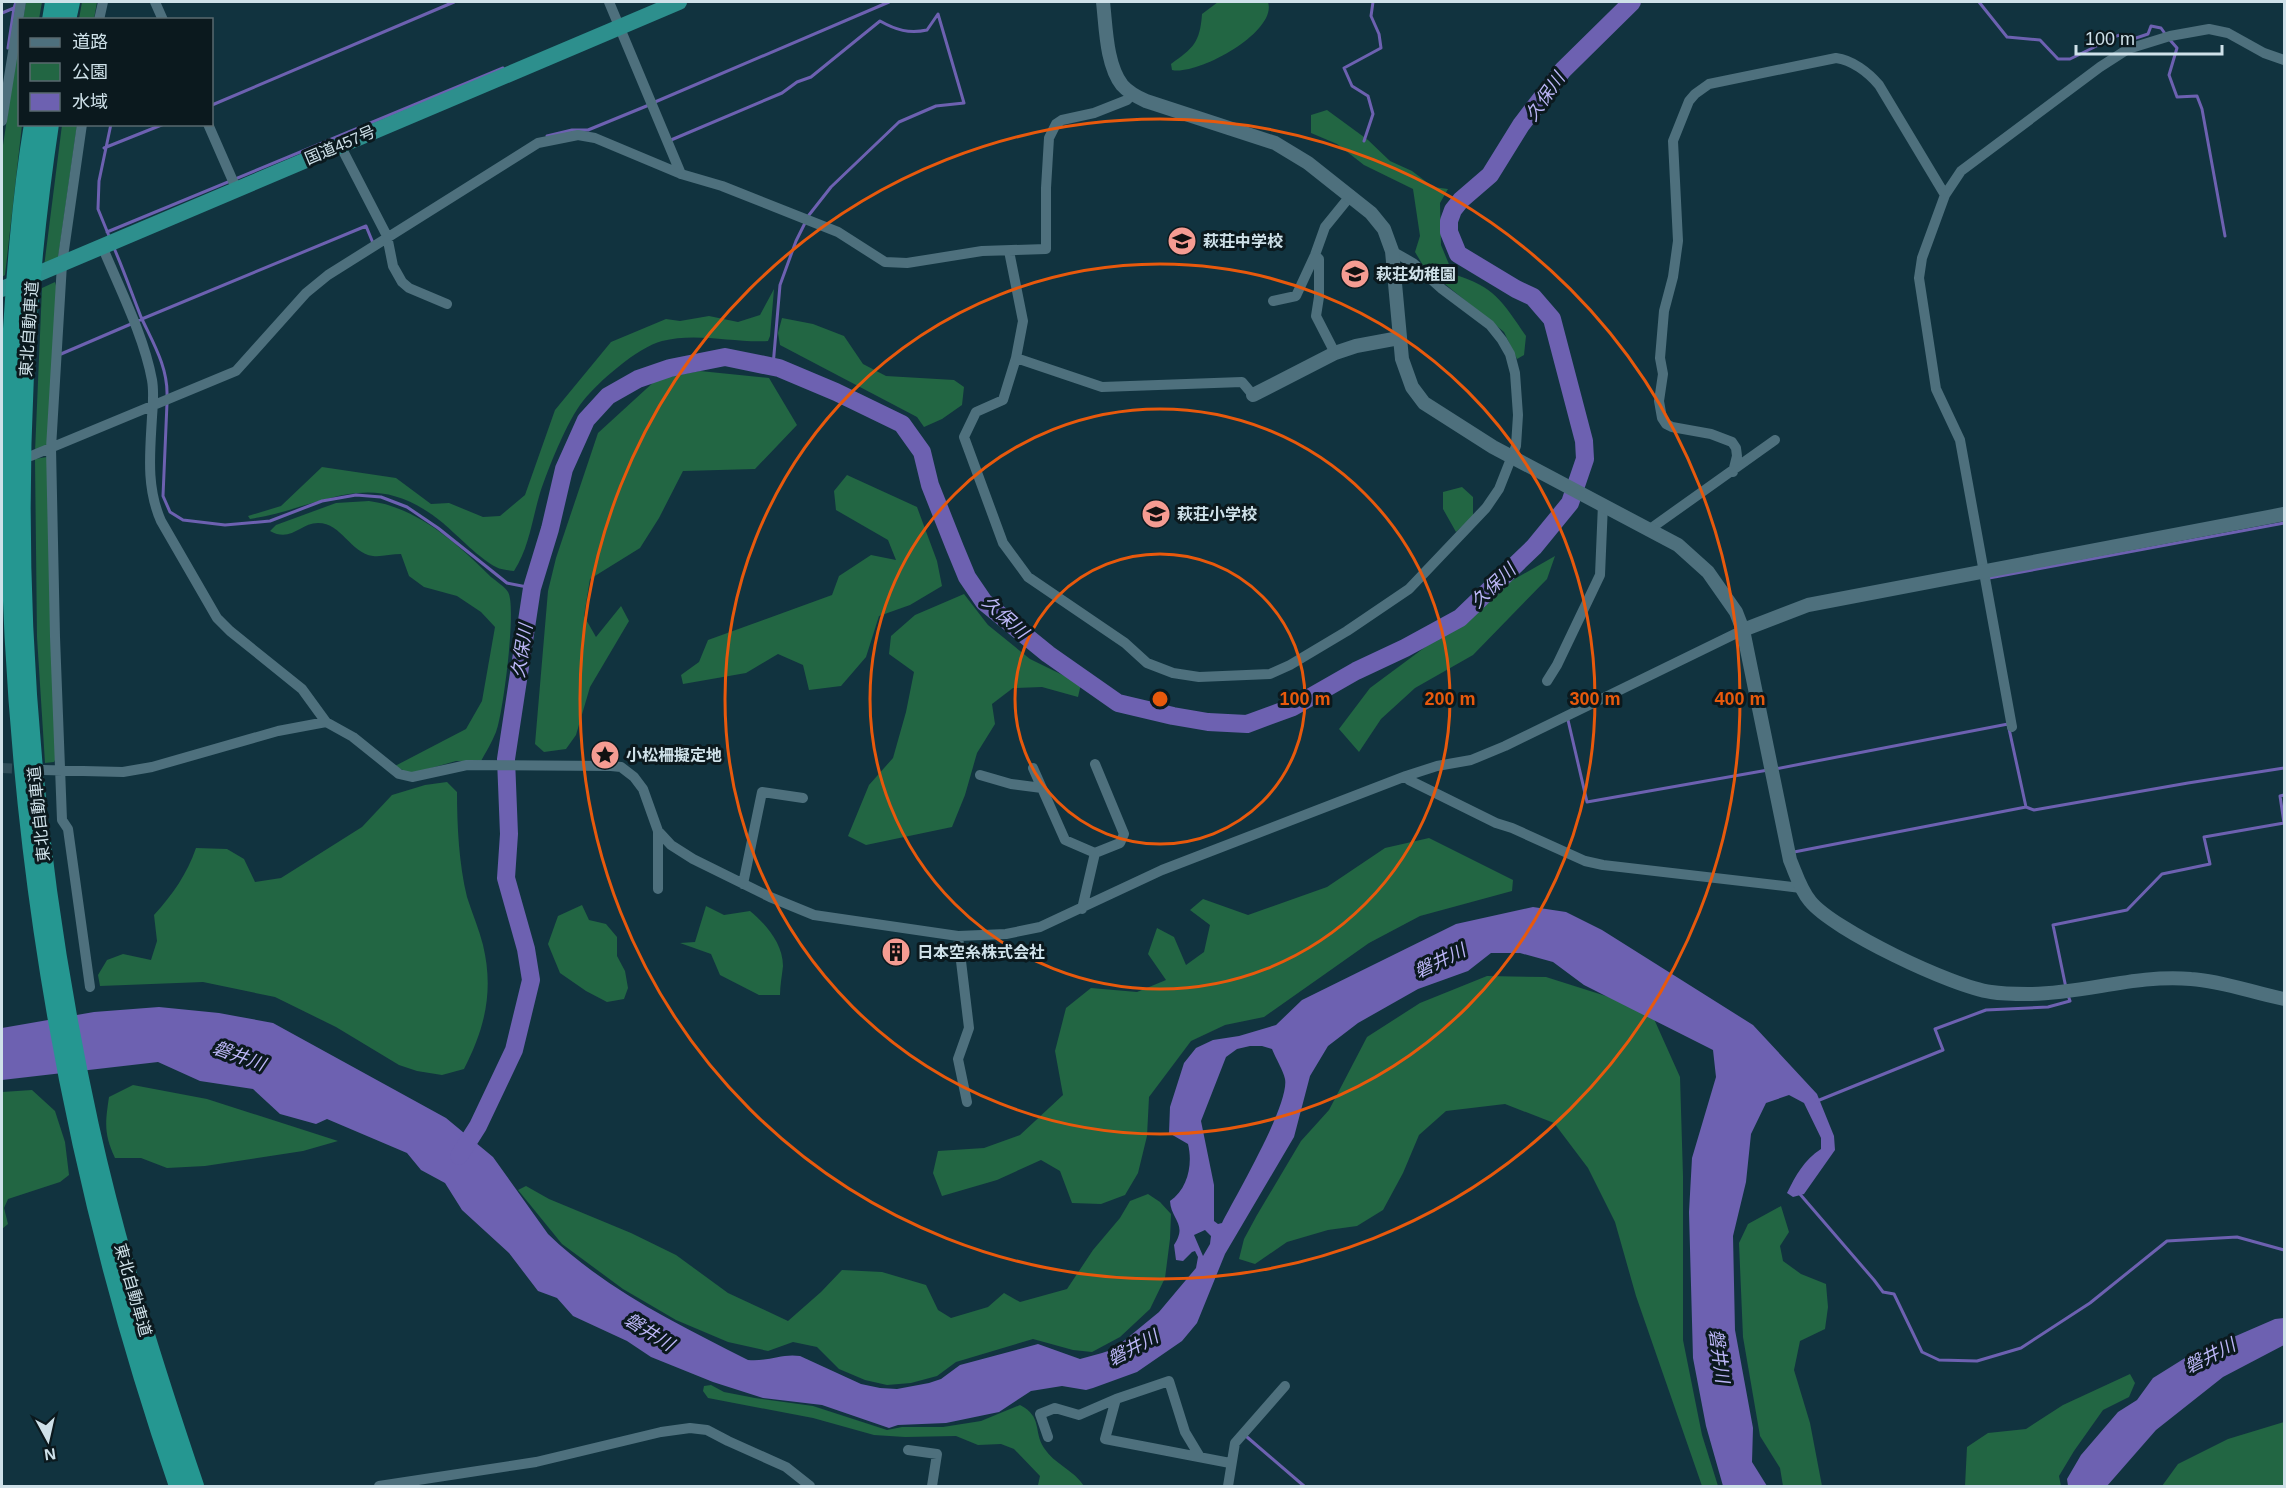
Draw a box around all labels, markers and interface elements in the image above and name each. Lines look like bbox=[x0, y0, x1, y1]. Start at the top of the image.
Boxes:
legend bbox=[18, 18, 213, 126]
scale bar bbox=[2076, 18, 2222, 56]
text: 100 m bbox=[2085, 29, 2135, 49]
text: 道路 bbox=[72, 32, 108, 52]
text: 公園 bbox=[72, 62, 108, 82]
water label: 久保川 bbox=[1521, 68, 1570, 125]
text: 水域 bbox=[72, 92, 108, 112]
street label: 国道457号 bbox=[302, 123, 378, 167]
school or university icon: 萩荘中学校 bbox=[1166, 225, 1198, 257]
place label: 萩荘中学校 bbox=[1203, 233, 1283, 250]
school or university icon: 萩荘幼稚園 bbox=[1339, 258, 1371, 290]
place label: 萩荘幼稚園 bbox=[1376, 266, 1456, 283]
street label: 東北自動車道 bbox=[17, 281, 41, 377]
school or university icon: 萩荘小学校 bbox=[1140, 498, 1172, 530]
place label: 萩荘小学校 bbox=[1177, 506, 1257, 523]
water label: 久保川 bbox=[1467, 559, 1521, 612]
water label: 久保川 bbox=[978, 592, 1033, 644]
water label: 久保川 bbox=[508, 621, 536, 679]
centre of rings bbox=[1150, 689, 1170, 709]
text: 100 m bbox=[1279, 689, 1331, 709]
text: 200 m bbox=[1424, 689, 1476, 709]
text: 300 m bbox=[1569, 689, 1621, 709]
text: 400 m bbox=[1714, 689, 1766, 709]
place icon: 小松柵擬定地 bbox=[589, 739, 621, 771]
place label: 小松柵擬定地 bbox=[626, 746, 722, 764]
street label: 東北自動車道 bbox=[26, 765, 52, 863]
building icon: 日本空糸株式会社 bbox=[880, 936, 912, 968]
water label: 磐井川 bbox=[1411, 939, 1470, 982]
place label: 日本空糸株式会社 bbox=[917, 943, 1045, 961]
water label: 磐井川 bbox=[210, 1037, 270, 1075]
street label: 東北自動車道 bbox=[112, 1242, 154, 1338]
water label: 磐井川 bbox=[621, 1309, 679, 1356]
water label: 磐井川 bbox=[1104, 1326, 1163, 1370]
water label: 磐井川 bbox=[1705, 1328, 1733, 1386]
water label: 磐井川 bbox=[2181, 1334, 2240, 1377]
north arrow bbox=[18, 1410, 78, 1470]
text: N bbox=[43, 1445, 57, 1464]

